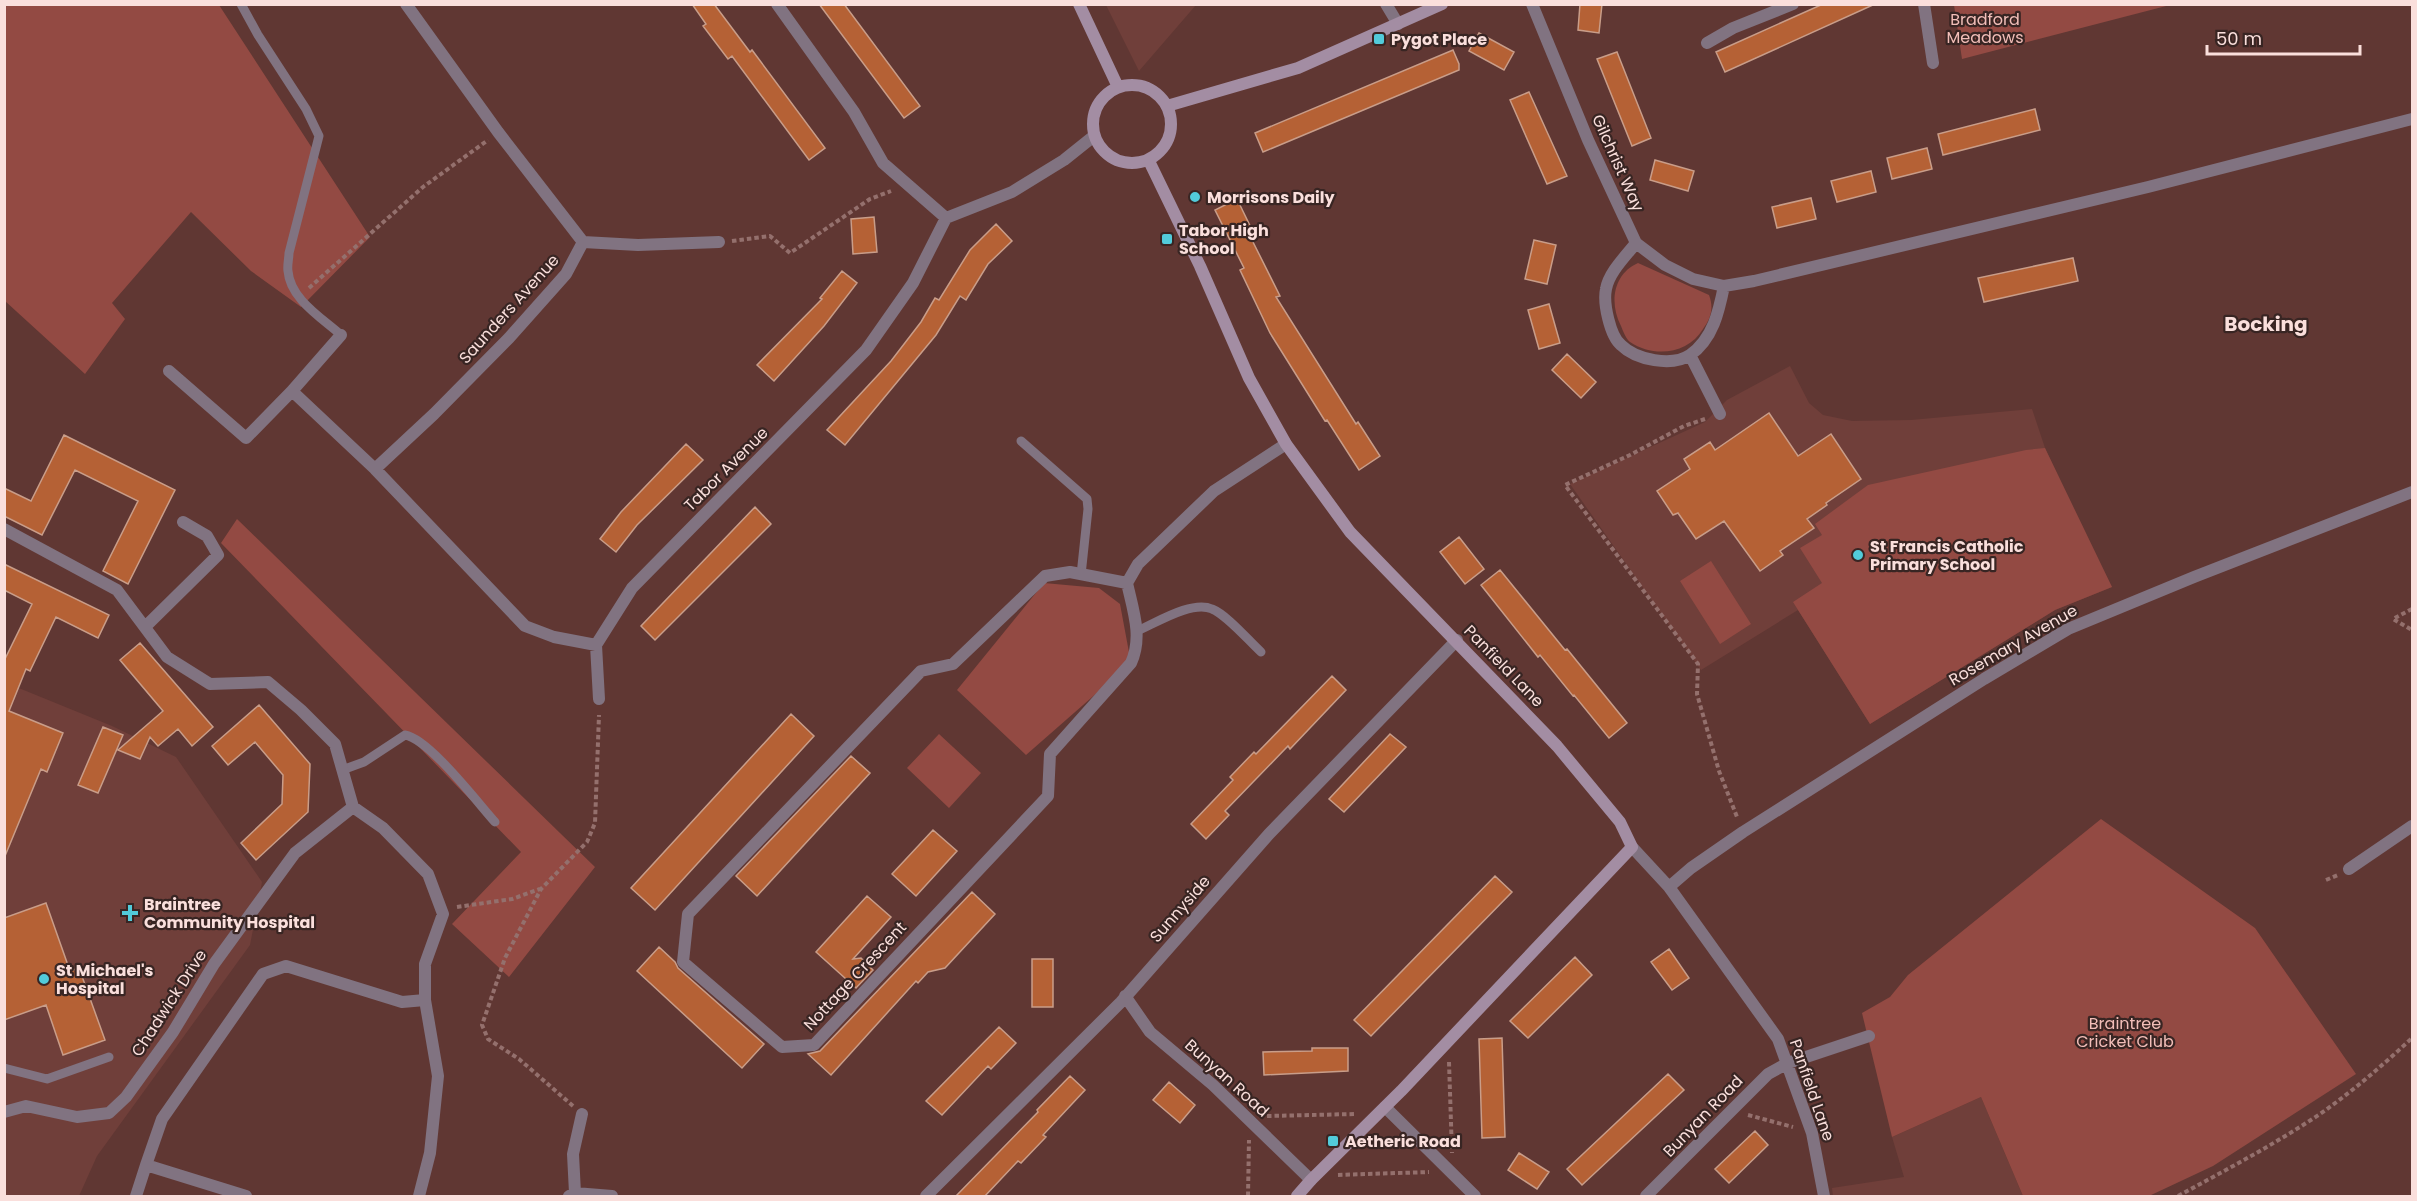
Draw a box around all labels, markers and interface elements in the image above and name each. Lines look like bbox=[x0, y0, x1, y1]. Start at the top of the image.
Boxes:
park label: Bradford Meadows bbox=[1946, 8, 2024, 49]
scale bar bbox=[2207, 18, 2360, 56]
text: 50 m bbox=[2216, 26, 2262, 51]
place label: Pygot Place bbox=[1391, 28, 1487, 51]
marker: Pygot Place bbox=[1372, 32, 1386, 46]
street label: Gilchrist Way bbox=[1586, 111, 1650, 215]
place label: Morrisons Daily bbox=[1207, 186, 1335, 209]
marker: Morrisons Daily bbox=[1188, 190, 1202, 204]
place label: Tabor High School bbox=[1179, 219, 1269, 260]
marker: Tabor High School bbox=[1160, 232, 1174, 246]
street label: Saunders Avenue bbox=[454, 249, 564, 369]
district label: Bocking bbox=[2224, 310, 2308, 338]
street label: Tabor Avenue bbox=[679, 422, 773, 516]
place label: St Francis Catholic Primary School bbox=[1870, 535, 2024, 576]
marker: St Francis Catholic Primary School bbox=[1851, 548, 1865, 562]
street label: Rosemary Avenue bbox=[1945, 599, 2082, 691]
street label: Panfield Lane bbox=[1459, 620, 1549, 712]
street label: Sunnyside bbox=[1144, 870, 1216, 948]
place label: Braintree Community Hospital bbox=[144, 893, 315, 934]
marker: Braintree Community Hospital bbox=[121, 904, 139, 922]
street label: Nottage Crescent bbox=[798, 916, 912, 1035]
street label: Chadwick Drive bbox=[126, 945, 212, 1061]
place label: St Michael's Hospital bbox=[56, 959, 154, 1000]
marker: St Michael's Hospital bbox=[37, 972, 51, 986]
park label: Braintree Cricket Club bbox=[2076, 1012, 2174, 1053]
street label: Bunyan Road bbox=[1180, 1034, 1274, 1122]
street label: Panfield Lane bbox=[1784, 1036, 1840, 1144]
street label: Bunyan Road bbox=[1658, 1070, 1748, 1162]
place label: Aetheric Road bbox=[1345, 1130, 1461, 1153]
marker: Aetheric Road bbox=[1326, 1134, 1340, 1148]

